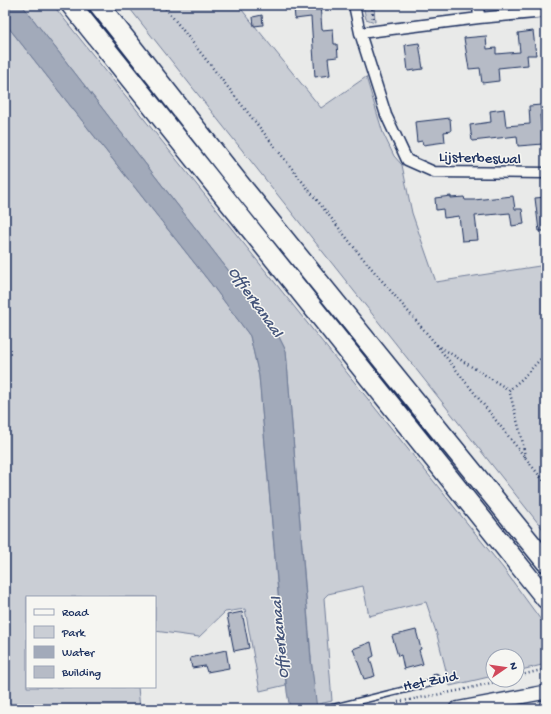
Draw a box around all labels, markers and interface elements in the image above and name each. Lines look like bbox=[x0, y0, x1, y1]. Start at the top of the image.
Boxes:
street label: Lijsterbeswal bbox=[439, 149, 521, 169]
water label: Offierkanaal bbox=[223, 264, 286, 343]
water label: Offierkanaal bbox=[268, 595, 295, 679]
legend bbox=[26, 596, 156, 688]
text: Road bbox=[62, 607, 89, 621]
text: Park bbox=[61, 627, 87, 641]
text: Water bbox=[62, 647, 96, 661]
north arrow bbox=[485, 648, 525, 688]
text: N bbox=[506, 661, 519, 671]
text: Building bbox=[61, 667, 101, 681]
street label: Het Zuid bbox=[402, 668, 460, 696]

